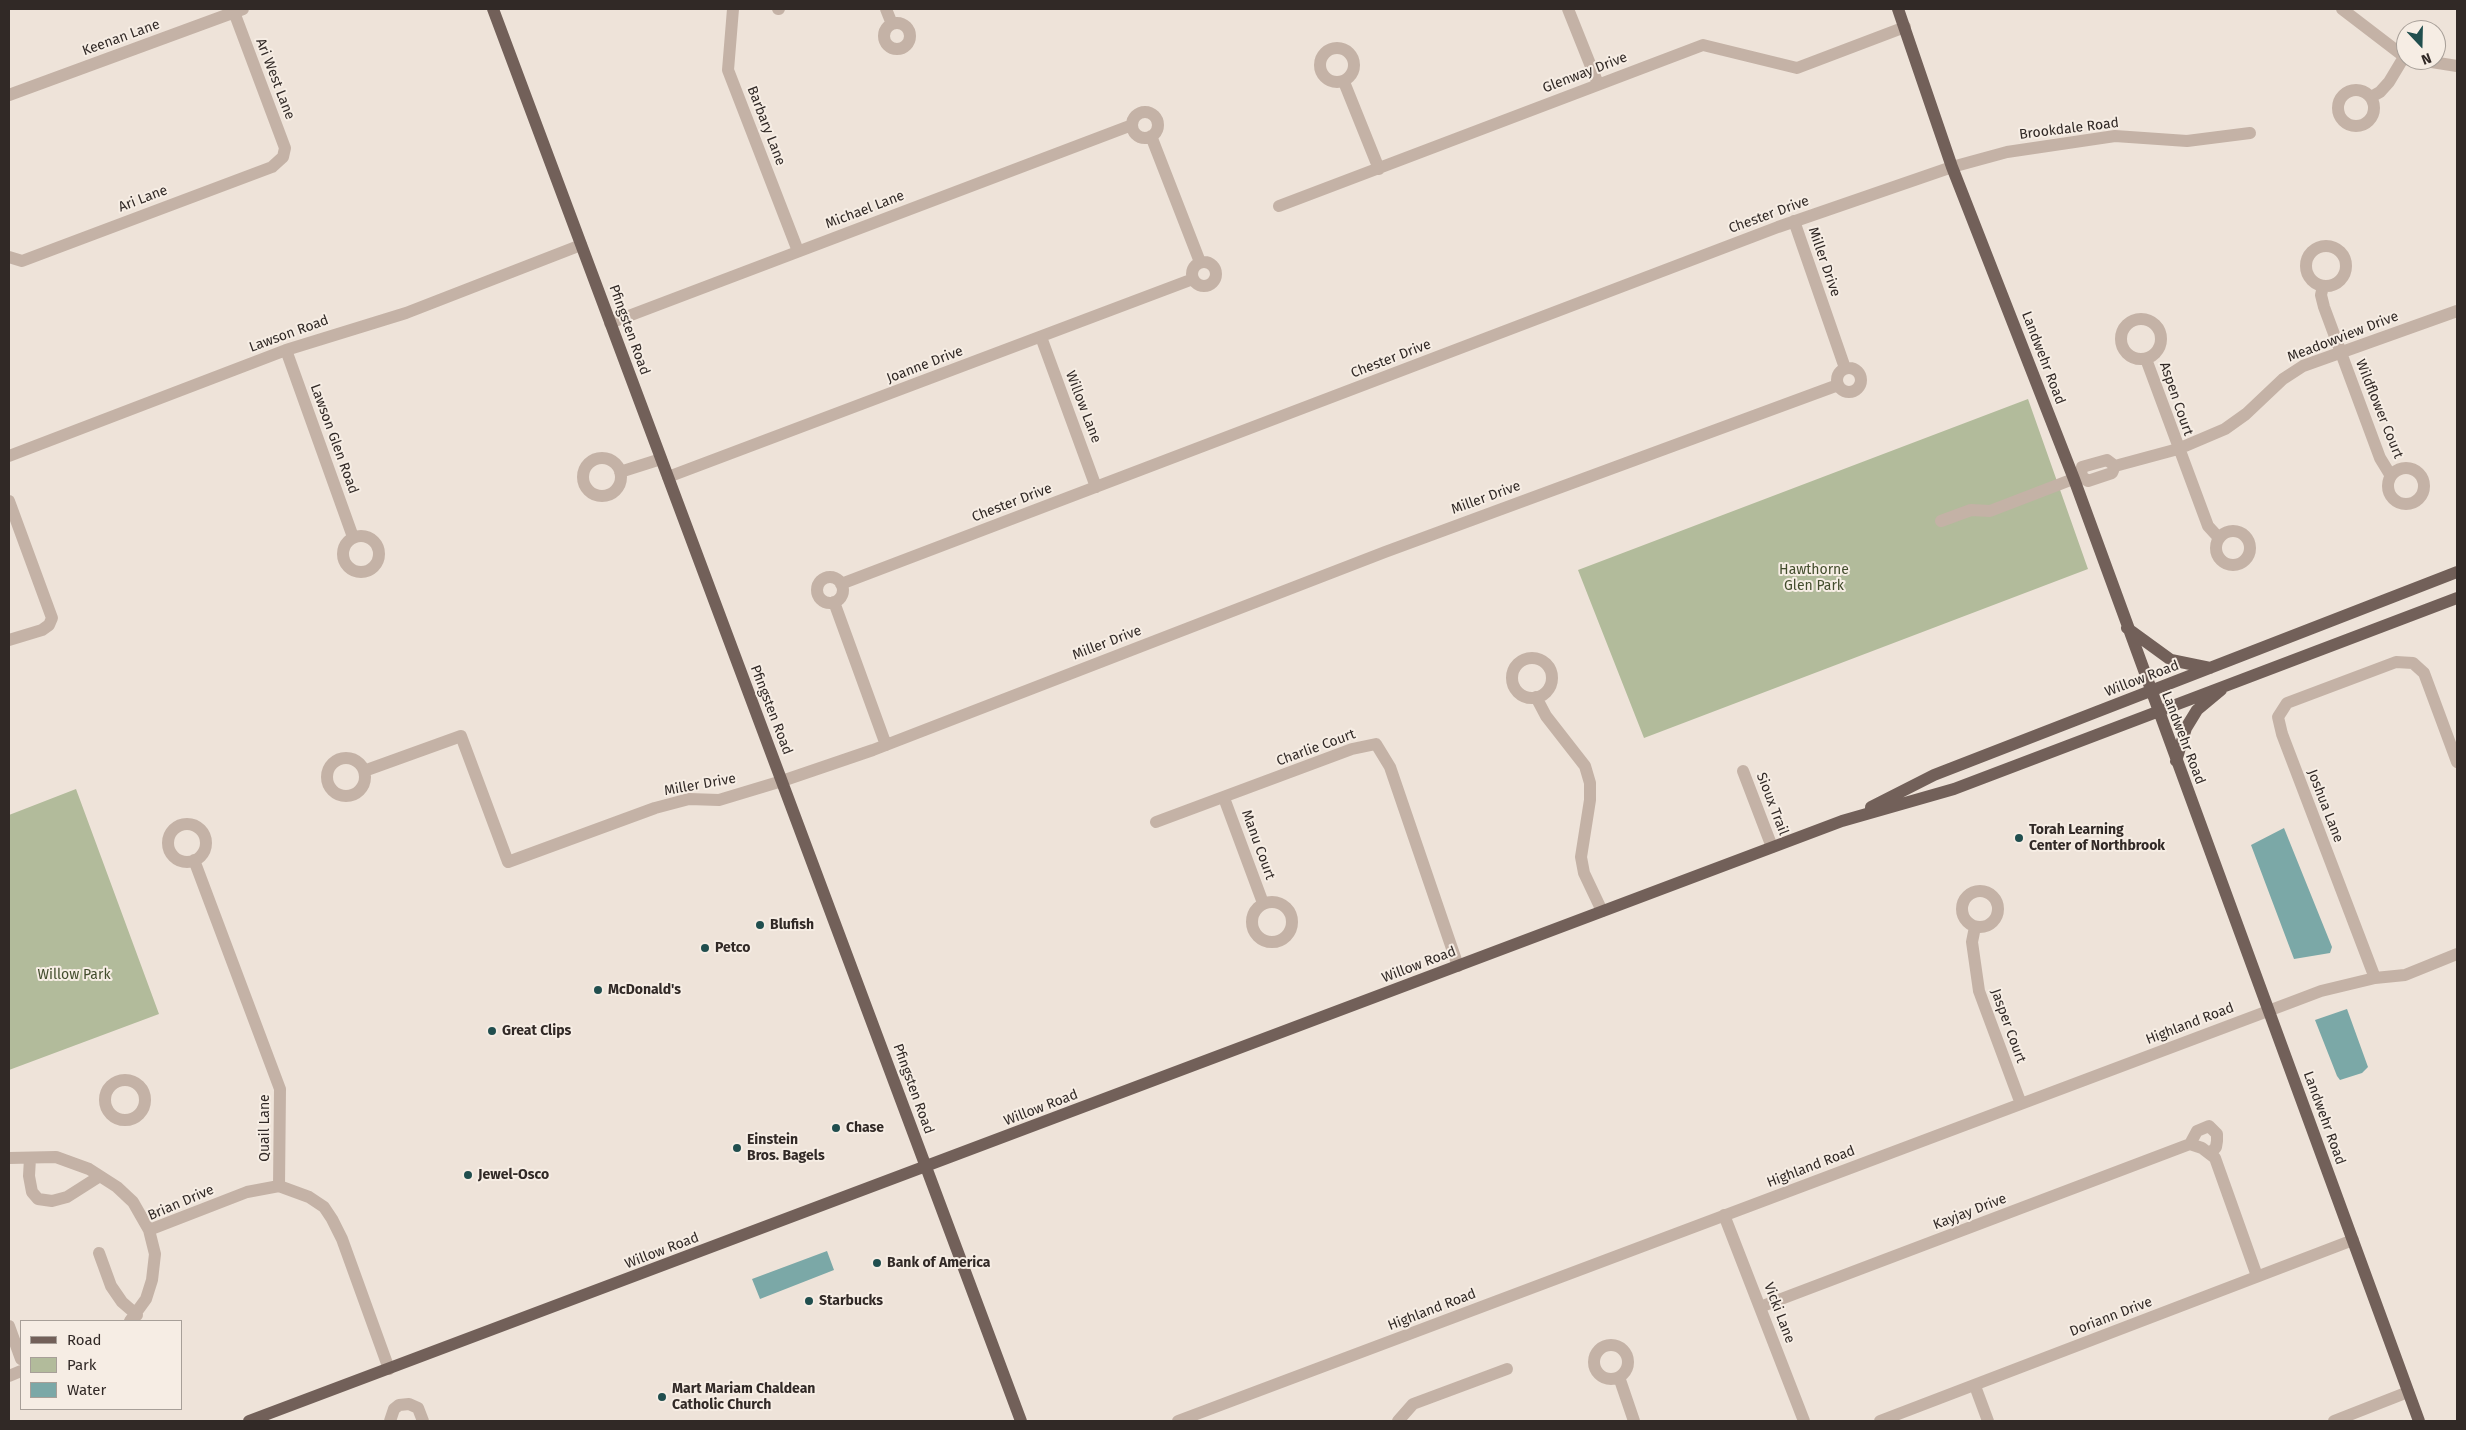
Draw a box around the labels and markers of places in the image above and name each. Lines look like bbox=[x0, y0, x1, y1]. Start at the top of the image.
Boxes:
place label: Torah Learning Center of Northbrook bbox=[2029, 822, 2165, 854]
marker: Torah Learning Center of Northbrook bbox=[2013, 832, 2025, 844]
place label: Blufish bbox=[770, 917, 814, 933]
marker: Blufish bbox=[754, 919, 766, 931]
place label: Petco bbox=[715, 940, 750, 956]
marker: Petco bbox=[699, 942, 711, 954]
place label: McDonald's bbox=[608, 982, 681, 998]
marker: McDonald's bbox=[592, 984, 604, 996]
place label: Great Clips bbox=[502, 1023, 571, 1039]
marker: Great Clips bbox=[486, 1025, 498, 1037]
place label: Chase bbox=[846, 1120, 884, 1136]
marker: Chase bbox=[830, 1122, 842, 1134]
place label: Einstein Bros. Bagels bbox=[747, 1132, 825, 1164]
marker: Einstein Bros. Bagels bbox=[731, 1142, 743, 1154]
place label: Jewel-Osco bbox=[478, 1167, 549, 1183]
marker: Jewel-Osco bbox=[462, 1169, 474, 1181]
place label: Bank of America bbox=[887, 1255, 991, 1271]
marker: Bank of America bbox=[871, 1257, 883, 1269]
place label: Starbucks bbox=[819, 1293, 883, 1309]
marker: Starbucks bbox=[803, 1295, 815, 1307]
place label: Mart Mariam Chaldean Catholic Church bbox=[672, 1381, 815, 1414]
marker: Mart Mariam Chaldean Catholic Church bbox=[656, 1391, 668, 1403]

